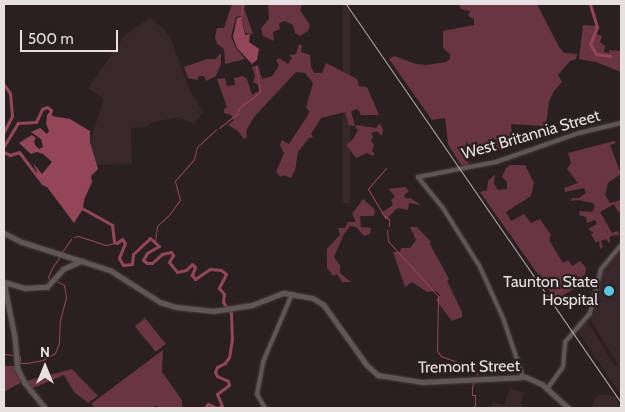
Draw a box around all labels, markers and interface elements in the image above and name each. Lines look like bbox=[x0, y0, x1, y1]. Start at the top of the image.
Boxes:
scale bar bbox=[22, 20, 120, 52]
text: 500 m bbox=[28, 30, 74, 48]
street label: West Britannia Street bbox=[460, 106, 602, 164]
place label: Taunton State Hospital bbox=[503, 272, 598, 310]
marker: Taunton State Hospital bbox=[602, 284, 616, 298]
north arrow bbox=[20, 342, 70, 392]
text: N bbox=[40, 343, 50, 361]
street label: Tremont Street bbox=[418, 357, 520, 377]

